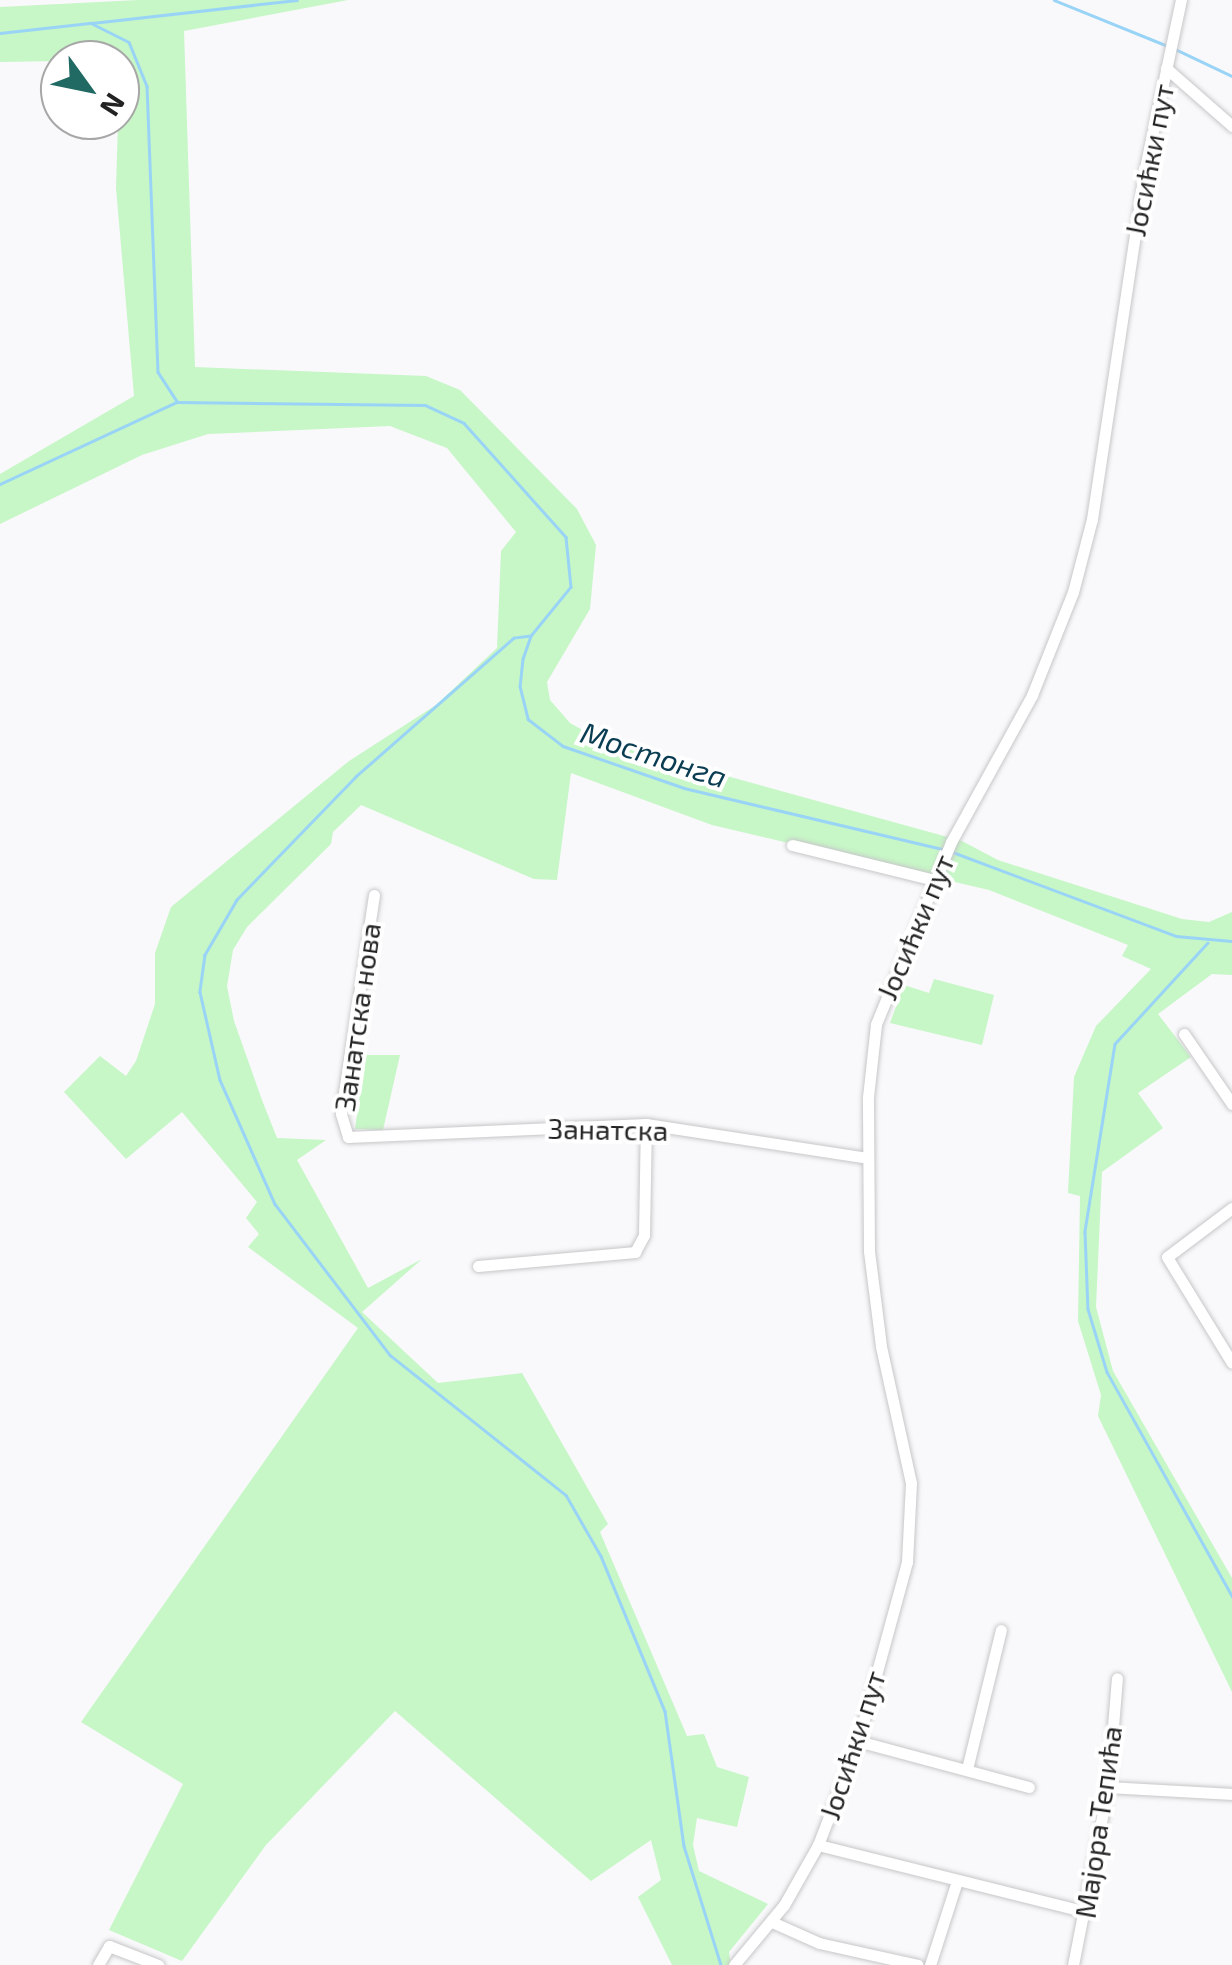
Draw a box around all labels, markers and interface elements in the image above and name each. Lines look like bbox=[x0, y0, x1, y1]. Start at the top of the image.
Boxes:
north arrow bbox=[40, 40, 140, 140]
street label: Јосићки пут bbox=[1118, 81, 1180, 239]
text: N bbox=[94, 88, 133, 123]
water label: Мостонга bbox=[576, 713, 732, 795]
street label: Јосићки пут bbox=[869, 849, 961, 1005]
street label: Занатска нова bbox=[327, 921, 387, 1113]
street label: Занатска bbox=[548, 1111, 668, 1147]
street label: Јосићки пут bbox=[812, 1666, 892, 1824]
street label: Мајора Тепића bbox=[1068, 1724, 1128, 1920]

